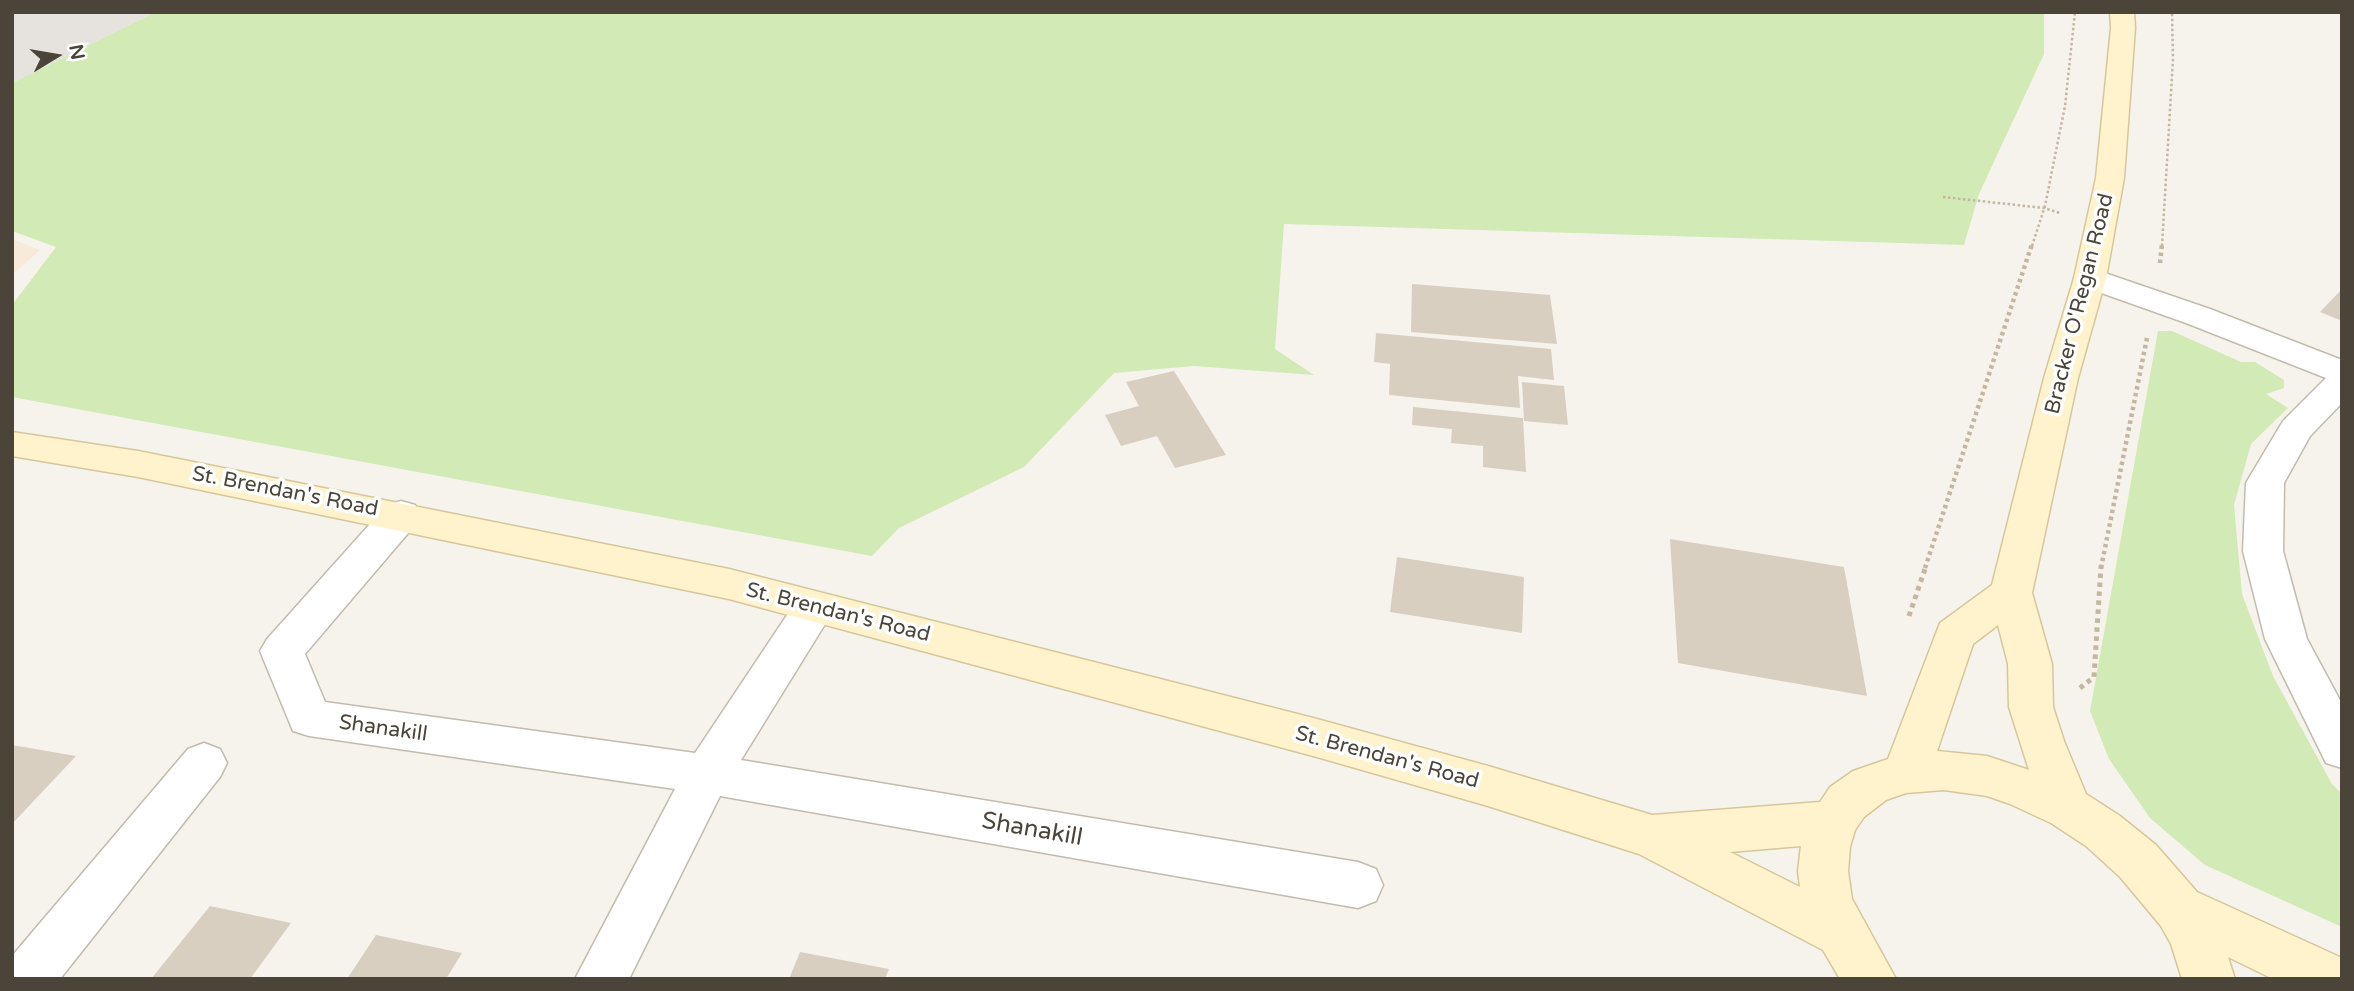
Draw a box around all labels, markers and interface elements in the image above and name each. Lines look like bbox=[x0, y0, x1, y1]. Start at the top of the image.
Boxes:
north arrow bbox=[21, 21, 91, 91]
text: N bbox=[64, 42, 89, 62]
street label: Bracker O'Regan Road bbox=[2040, 191, 2120, 417]
street label: St. Brendan's Road bbox=[190, 462, 380, 522]
street label: St. Brendan's Road bbox=[743, 578, 933, 648]
street label: Shanakill bbox=[337, 710, 429, 748]
street label: St. Brendan's Road bbox=[1292, 721, 1482, 795]
street label: Shanakill bbox=[979, 807, 1085, 853]

